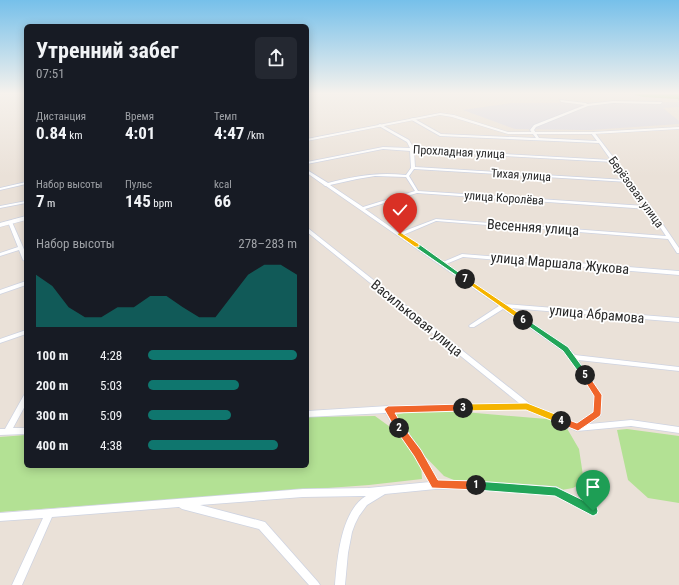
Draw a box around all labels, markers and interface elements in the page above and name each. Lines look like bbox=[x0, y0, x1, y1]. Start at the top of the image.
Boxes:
button: share bbox=[255, 37, 297, 79]
text: Утренний забег bbox=[36, 38, 179, 63]
text: 07:51 bbox=[36, 66, 65, 81]
text: Дистанция bbox=[36, 110, 86, 123]
text: Время bbox=[125, 110, 154, 123]
text: Темп bbox=[214, 110, 237, 123]
text: 0.84 bbox=[36, 123, 67, 143]
text: 4:01 bbox=[125, 123, 155, 143]
text: 4:47 bbox=[214, 123, 244, 143]
text: km bbox=[67, 129, 82, 142]
text: /km bbox=[244, 129, 264, 142]
street label: Прохладная улица bbox=[413, 143, 506, 161]
street label: Берёзовая улица bbox=[605, 154, 667, 231]
street label: Тихая улица bbox=[490, 166, 552, 184]
text: Набор высоты bbox=[36, 178, 103, 191]
text: Пульс bbox=[125, 178, 152, 191]
text: kcal bbox=[214, 178, 232, 191]
street label: улица Королёва bbox=[464, 188, 545, 208]
text: 7 bbox=[36, 191, 45, 211]
text: 145 bbox=[125, 191, 151, 211]
text: 66 bbox=[214, 191, 231, 211]
pin bbox=[383, 193, 417, 234]
text: m bbox=[45, 197, 55, 210]
text: bpm bbox=[151, 197, 172, 210]
icon: check bbox=[389, 199, 411, 221]
street label: Весенняя улица bbox=[487, 216, 579, 238]
text: Набор высоты bbox=[36, 236, 115, 251]
text: 278–283 m bbox=[238, 236, 297, 251]
street label: улица Маршала Жукова bbox=[490, 249, 630, 277]
pin: 7 bbox=[455, 269, 475, 289]
text: 7 bbox=[462, 272, 468, 285]
street label: Васильковая улица bbox=[368, 276, 466, 360]
street label: улица Абрамова bbox=[549, 302, 645, 326]
pin: 6 bbox=[513, 310, 533, 330]
text: 6 bbox=[520, 313, 526, 326]
text: 100 m bbox=[36, 348, 68, 363]
text: 4:28 bbox=[100, 348, 122, 363]
pin: 5 bbox=[575, 365, 595, 385]
text: 5 bbox=[582, 368, 588, 381]
text: 200 m bbox=[36, 378, 68, 393]
text: 5:03 bbox=[100, 378, 122, 393]
pin: 3 bbox=[453, 398, 473, 418]
text: 3 bbox=[460, 401, 466, 414]
text: 300 m bbox=[36, 408, 68, 423]
text: 5:09 bbox=[100, 408, 122, 423]
pin: 4 bbox=[551, 411, 571, 431]
text: 4 bbox=[558, 414, 564, 427]
pin: 2 bbox=[389, 418, 409, 438]
text: 2 bbox=[396, 421, 402, 434]
text: 400 m bbox=[36, 438, 68, 453]
text: 4:38 bbox=[100, 438, 122, 453]
pin bbox=[576, 470, 610, 511]
pin: 1 bbox=[466, 475, 486, 495]
icon: arrive bbox=[582, 476, 604, 498]
text: 1 bbox=[473, 478, 479, 491]

